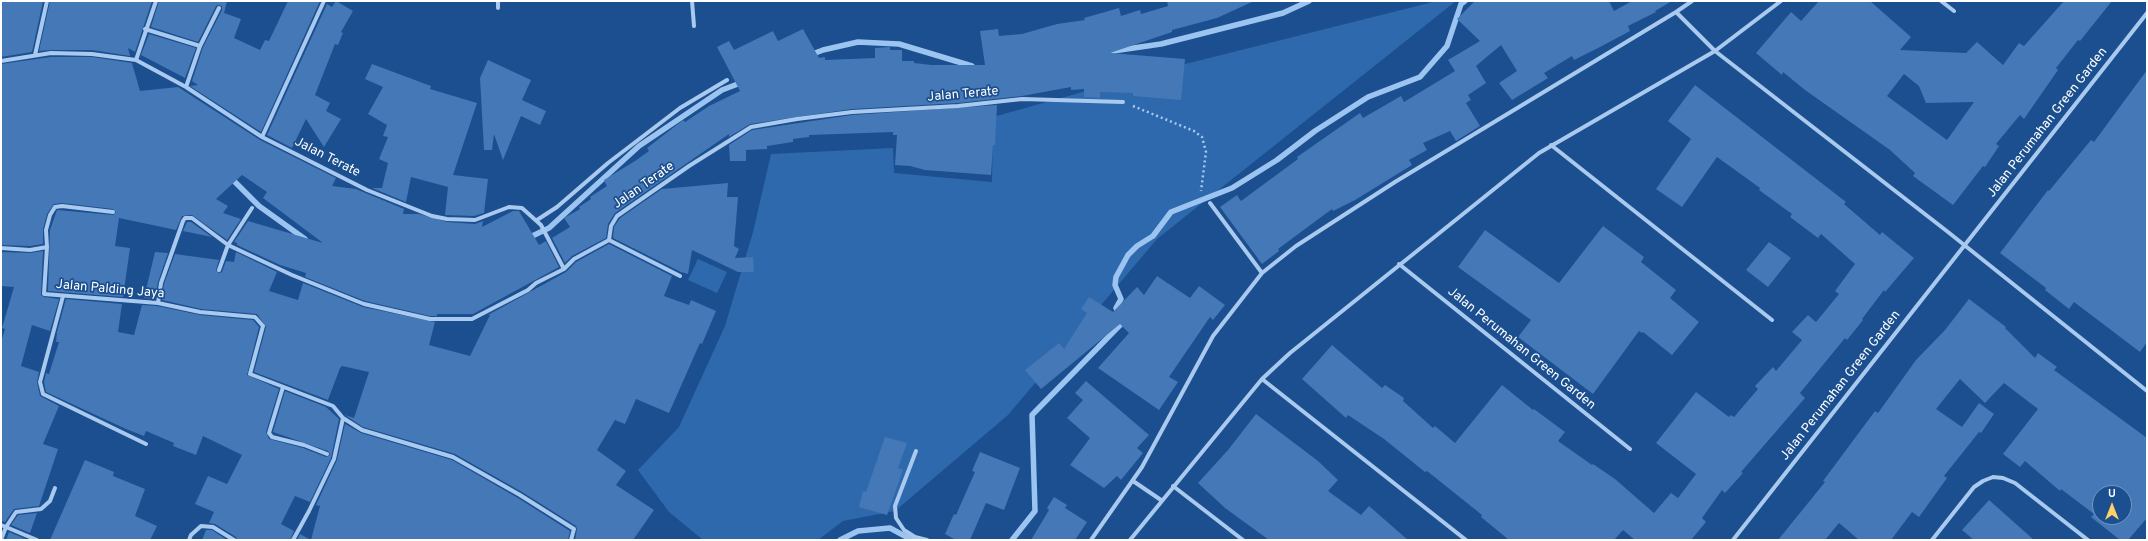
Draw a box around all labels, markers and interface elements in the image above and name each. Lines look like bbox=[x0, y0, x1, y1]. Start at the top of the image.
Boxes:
street label: Jalan Perumahan Green Garden bbox=[1985, 45, 2111, 201]
street label: Jalan Terate bbox=[927, 84, 999, 106]
street label: Jalan Terate bbox=[292, 135, 362, 181]
street label: Jalan Terate bbox=[610, 159, 678, 213]
street label: Jalan Palding Jaya bbox=[55, 277, 165, 303]
street label: Jalan Perumahan Green Garden bbox=[1444, 284, 1598, 414]
street label: Jalan Perumahan Green Garden bbox=[1778, 308, 1904, 464]
north arrow bbox=[2092, 485, 2132, 525]
text: U bbox=[2108, 487, 2116, 501]

